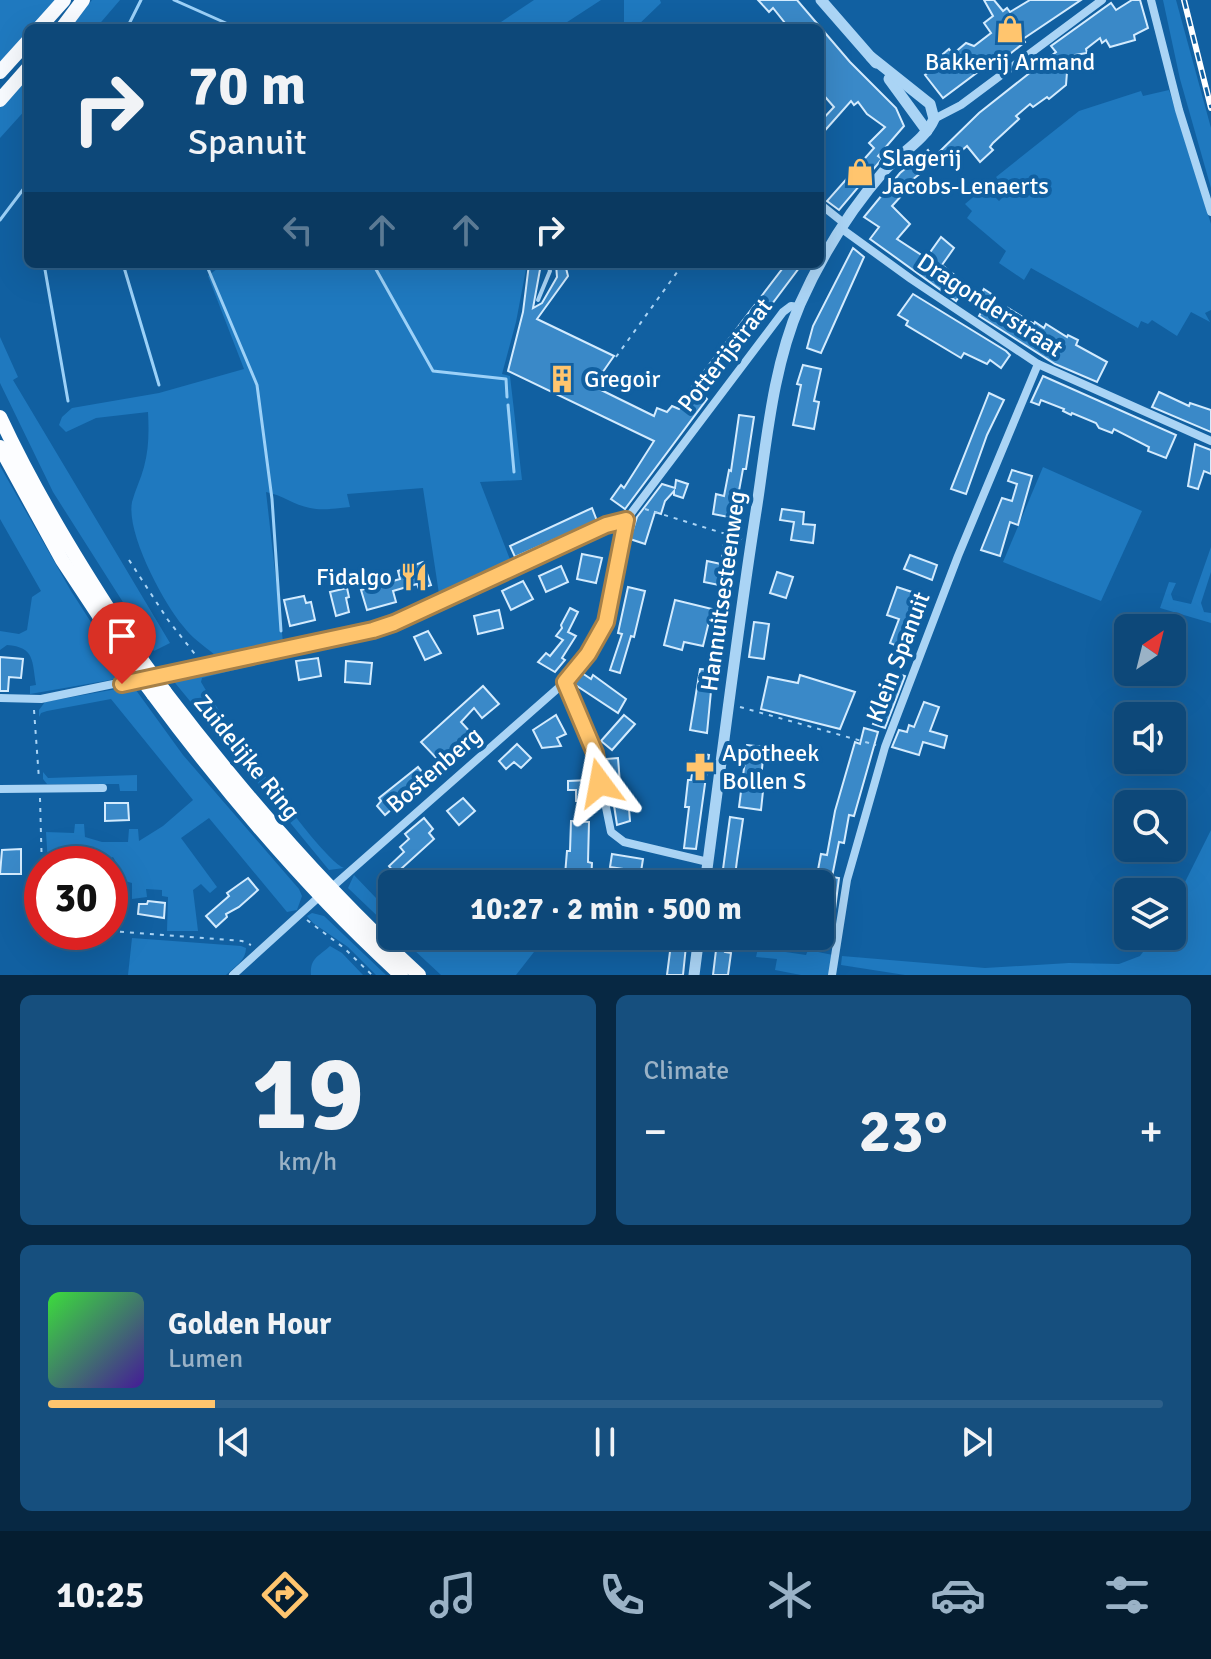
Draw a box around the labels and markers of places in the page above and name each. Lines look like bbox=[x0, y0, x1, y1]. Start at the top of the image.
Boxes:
shop icon: Bakkerij Armand bbox=[995, 14, 1025, 44]
place label: Bakkerij Armand bbox=[925, 47, 1095, 77]
place label: Slagerij Jacobs-Lenaerts bbox=[882, 143, 1049, 201]
shop icon: Slagerij Jacobs-Lenaerts bbox=[845, 157, 875, 187]
building icon: Gregoir bbox=[547, 364, 577, 394]
place label: Gregoir bbox=[584, 364, 660, 394]
place label: Fidalgo bbox=[316, 562, 392, 592]
restaurant icon: Fidalgo bbox=[399, 562, 429, 592]
pin bbox=[88, 602, 156, 684]
place label: Apotheek Bollen S bbox=[722, 738, 819, 796]
pharmacy icon: Apotheek Bollen S bbox=[685, 752, 715, 782]

